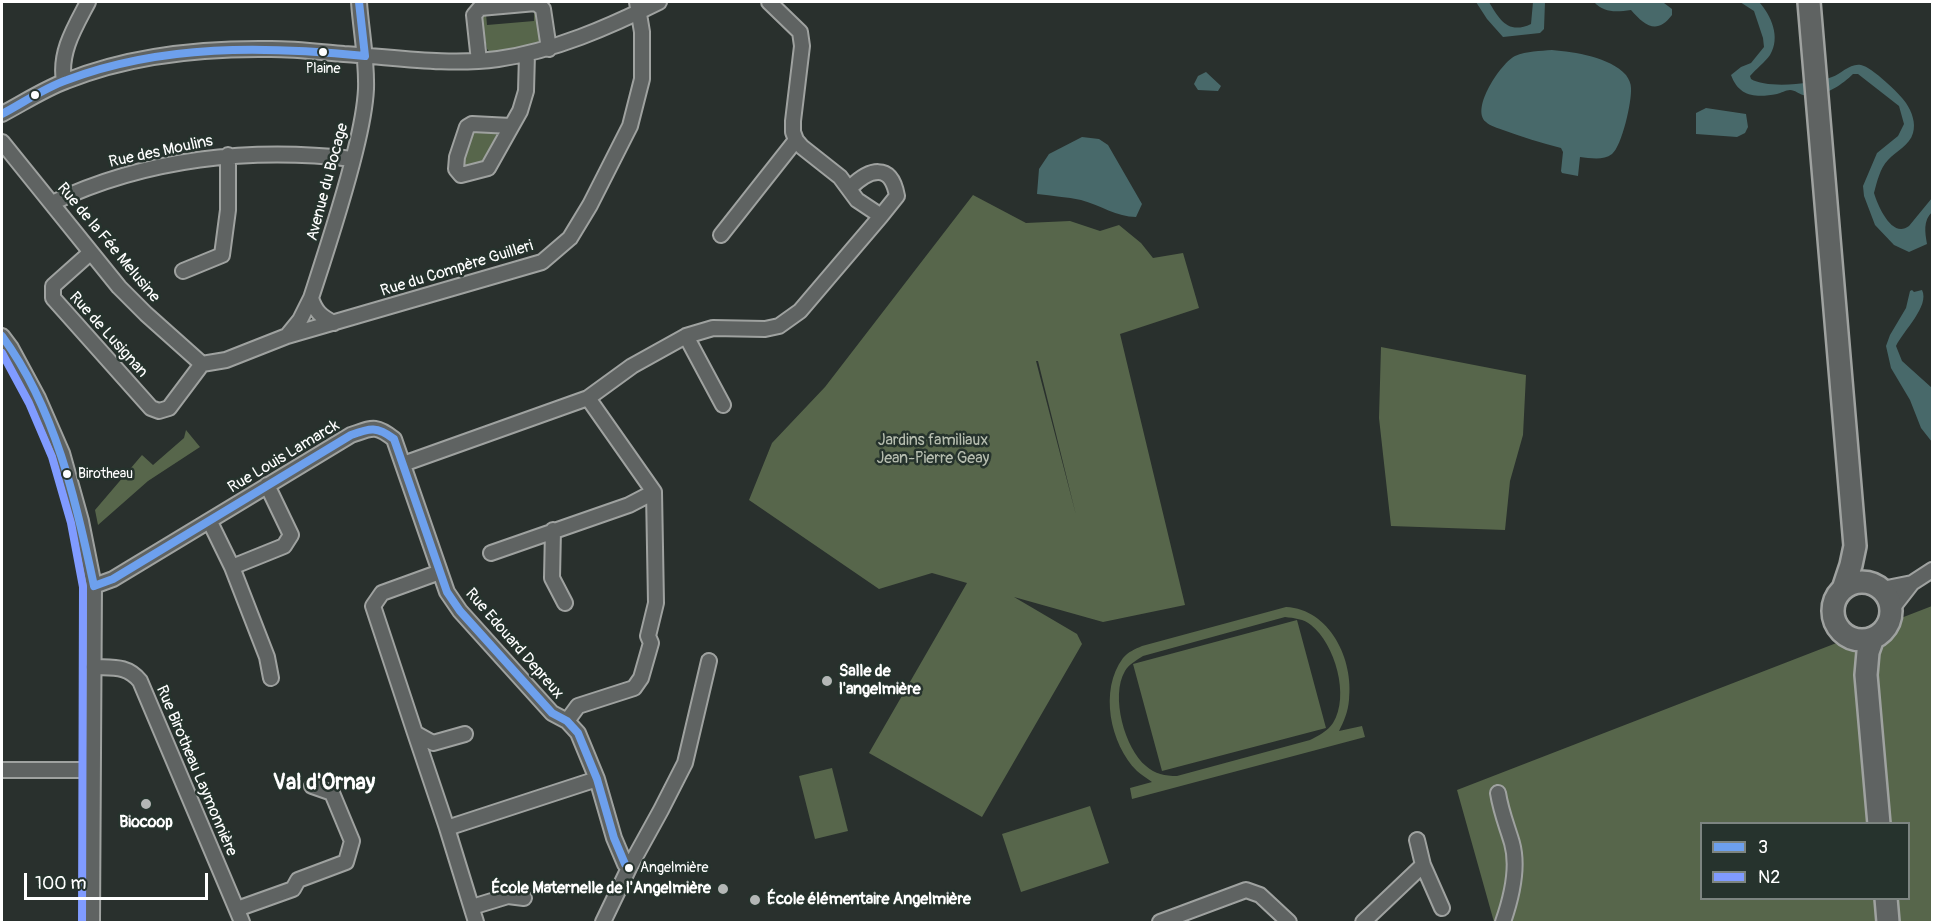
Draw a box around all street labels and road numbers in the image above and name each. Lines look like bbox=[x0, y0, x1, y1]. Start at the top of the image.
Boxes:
street label: Avenue du Bocage bbox=[303, 121, 353, 243]
street label: Rue des Moulins bbox=[107, 132, 215, 172]
street label: Rue de la Fée Melusine bbox=[52, 179, 164, 307]
street label: Rue du Compère Guilleri bbox=[378, 237, 536, 301]
street label: Rue de Lusignan bbox=[65, 288, 151, 382]
street label: Rue Louis Lamarck bbox=[225, 416, 343, 498]
street label: Rue Edouard Depreux bbox=[461, 585, 567, 703]
street label: Rue Birotheau Laymonnière bbox=[151, 683, 241, 859]

